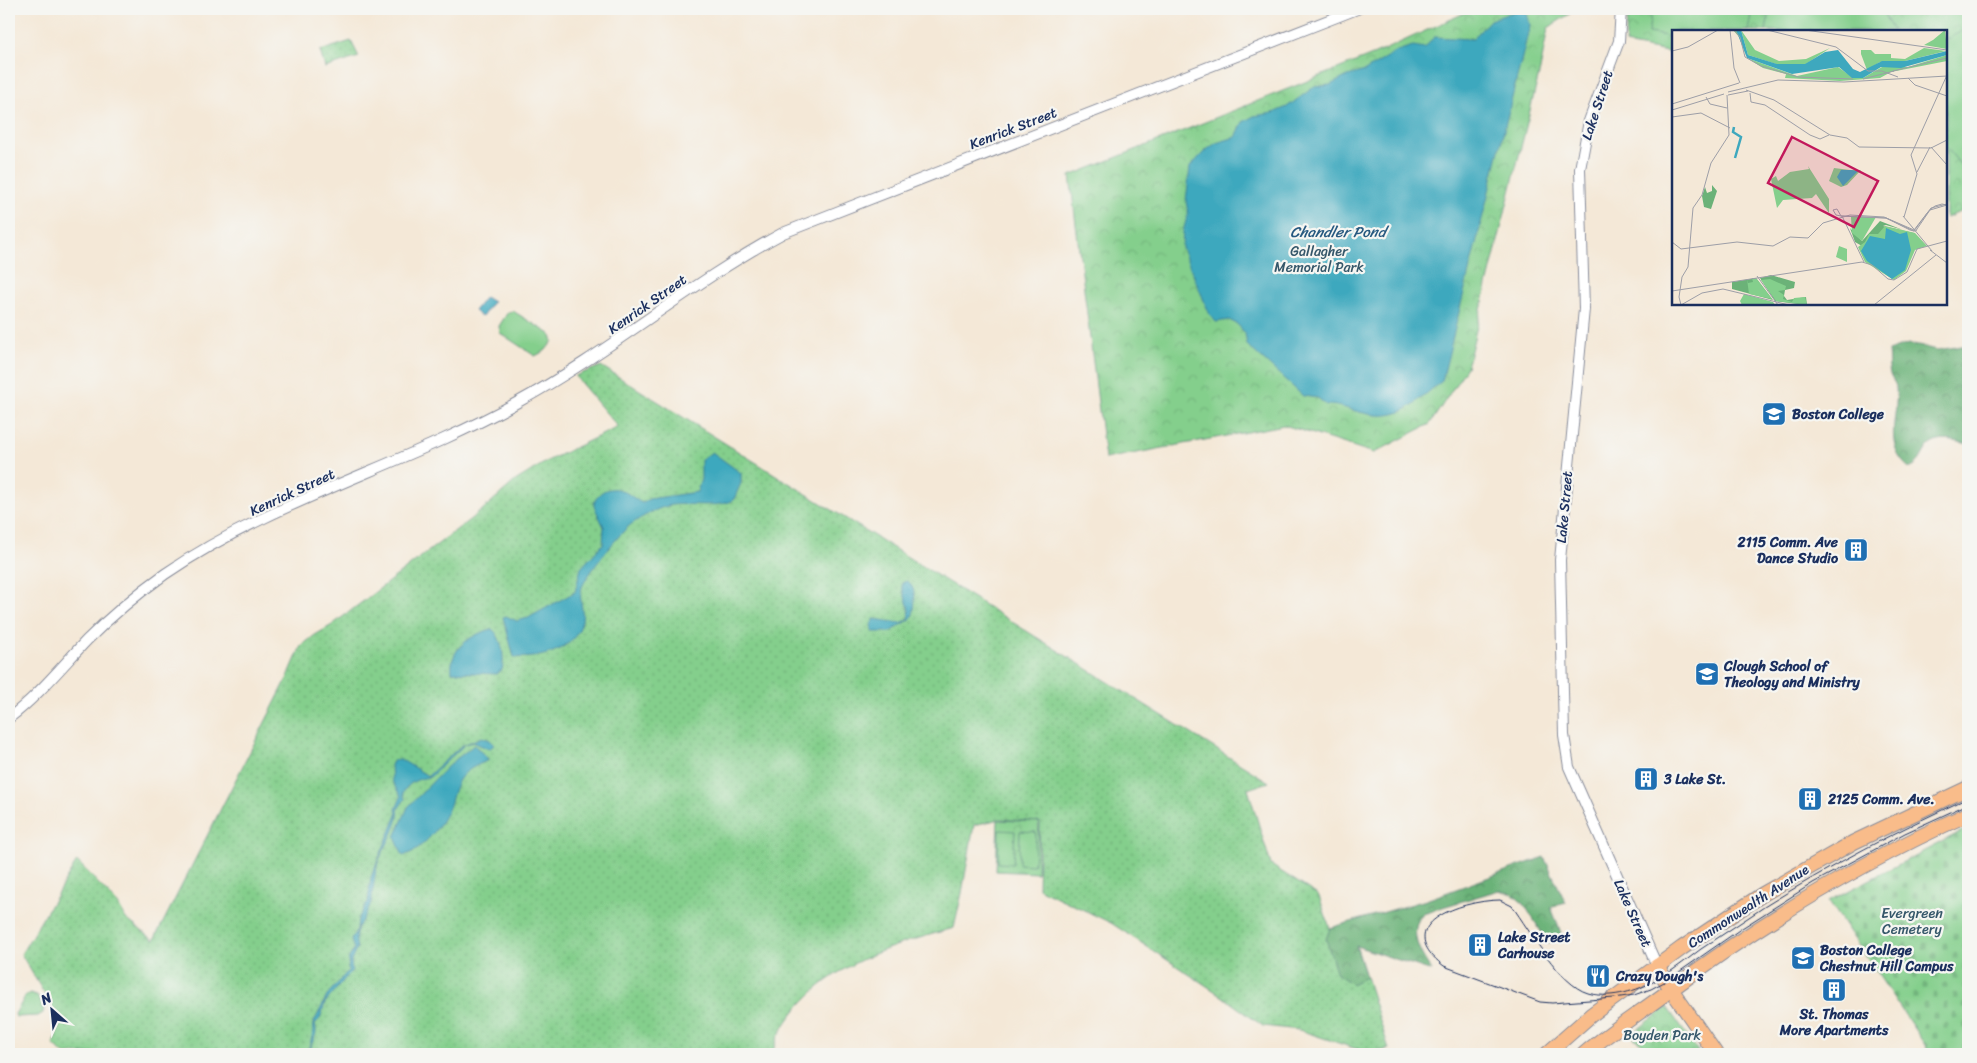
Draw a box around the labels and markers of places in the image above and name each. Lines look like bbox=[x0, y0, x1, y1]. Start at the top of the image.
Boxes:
school or university icon: Boston College bbox=[1761, 401, 1787, 427]
place label: Boston College bbox=[1792, 402, 1885, 427]
place label: 2115 Comm. Ave Dance Studio bbox=[1737, 530, 1839, 571]
building icon: 2115 Comm. Ave Dance Studio bbox=[1843, 537, 1869, 563]
place label: Clough School of Theology and Ministry bbox=[1723, 654, 1860, 695]
school or university icon: Clough School of Theology and Ministry bbox=[1694, 661, 1720, 687]
building icon: 3 Lake St. bbox=[1633, 766, 1659, 792]
place label: 3 Lake St. bbox=[1663, 767, 1726, 792]
building icon: 2125 Comm. Ave. bbox=[1797, 786, 1823, 812]
place label: 2125 Comm. Ave. bbox=[1827, 787, 1935, 812]
place label: Lake Street Carhouse bbox=[1497, 925, 1571, 966]
building icon: Lake Street Carhouse bbox=[1467, 932, 1493, 958]
place label: Boston College Chestnut Hill Campus bbox=[1819, 938, 1954, 979]
school or university icon: Boston College Chestnut Hill Campus bbox=[1790, 945, 1816, 971]
restaurant icon: Crazy Dough's bbox=[1585, 963, 1611, 989]
place label: Crazy Dough's bbox=[1615, 964, 1704, 989]
building icon: St. Thomas More Apartments bbox=[1821, 977, 1847, 1003]
place label: St. Thomas More Apartments bbox=[1779, 1002, 1889, 1043]

